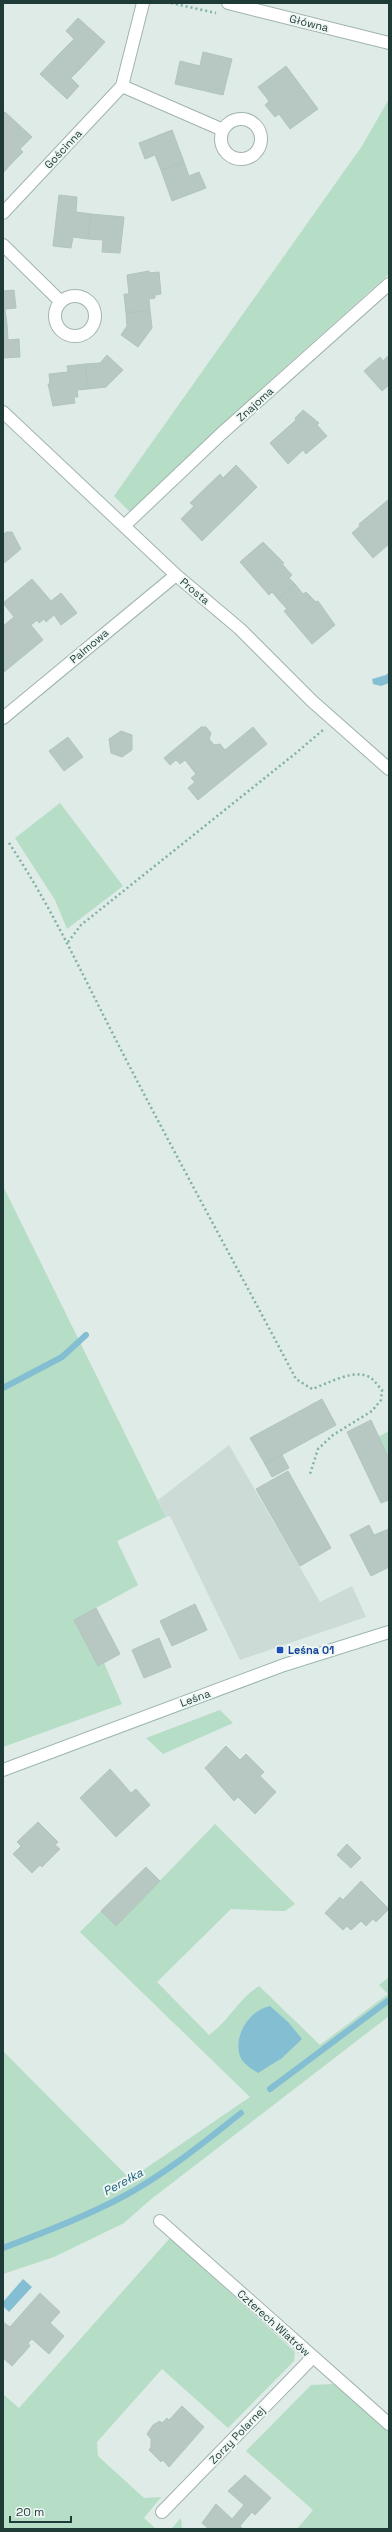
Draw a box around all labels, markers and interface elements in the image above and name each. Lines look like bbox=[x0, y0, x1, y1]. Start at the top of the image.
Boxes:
street label: Główna bbox=[288, 11, 331, 35]
street label: Gościnna bbox=[41, 126, 85, 172]
street label: Znajoma bbox=[234, 383, 277, 424]
street label: Prosta bbox=[177, 575, 213, 608]
street label: Palmowa bbox=[67, 625, 112, 666]
place label: Leśna 01 bbox=[288, 1643, 334, 1657]
marker: Leśna 01 bbox=[275, 1645, 285, 1655]
street label: Leśna bbox=[178, 1686, 213, 1710]
water label: Perełka bbox=[100, 2164, 146, 2199]
street label: Czterech Wiatrów bbox=[235, 2287, 314, 2360]
street label: Zorzy Polarnej bbox=[206, 2403, 268, 2467]
scale bar bbox=[10, 2498, 71, 2524]
text: 20 m bbox=[16, 2504, 44, 2520]

